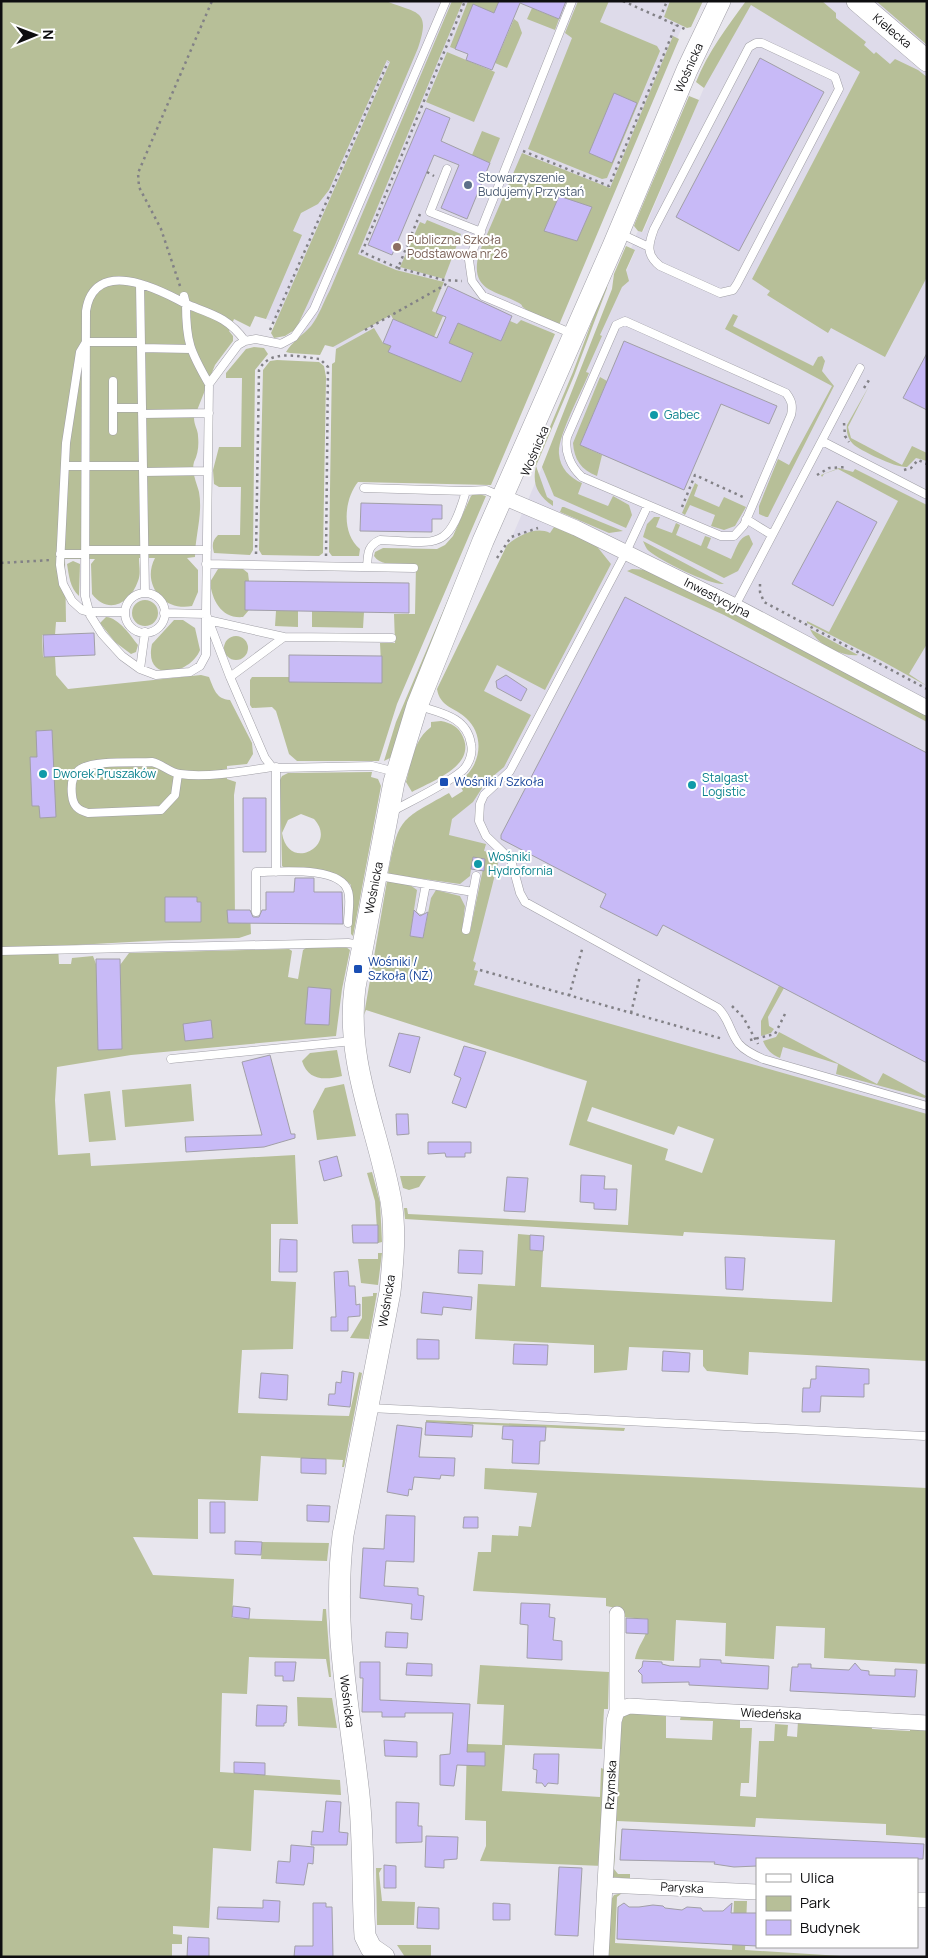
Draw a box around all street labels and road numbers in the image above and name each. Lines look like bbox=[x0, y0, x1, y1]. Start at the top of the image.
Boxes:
street label: Kielecka bbox=[869, 9, 915, 52]
street label: Wośnicka bbox=[670, 40, 707, 95]
street label: Wośnicka bbox=[516, 423, 553, 479]
street label: Inwestycyjna bbox=[681, 574, 753, 622]
street label: Wośnicka bbox=[360, 860, 387, 916]
street label: Wośnicka bbox=[374, 1273, 399, 1328]
street label: Wośnicka bbox=[336, 1674, 359, 1728]
street label: Wiedeńska bbox=[740, 1703, 802, 1724]
street label: Rzymska bbox=[601, 1760, 620, 1810]
street label: Paryska bbox=[660, 1878, 704, 1897]

